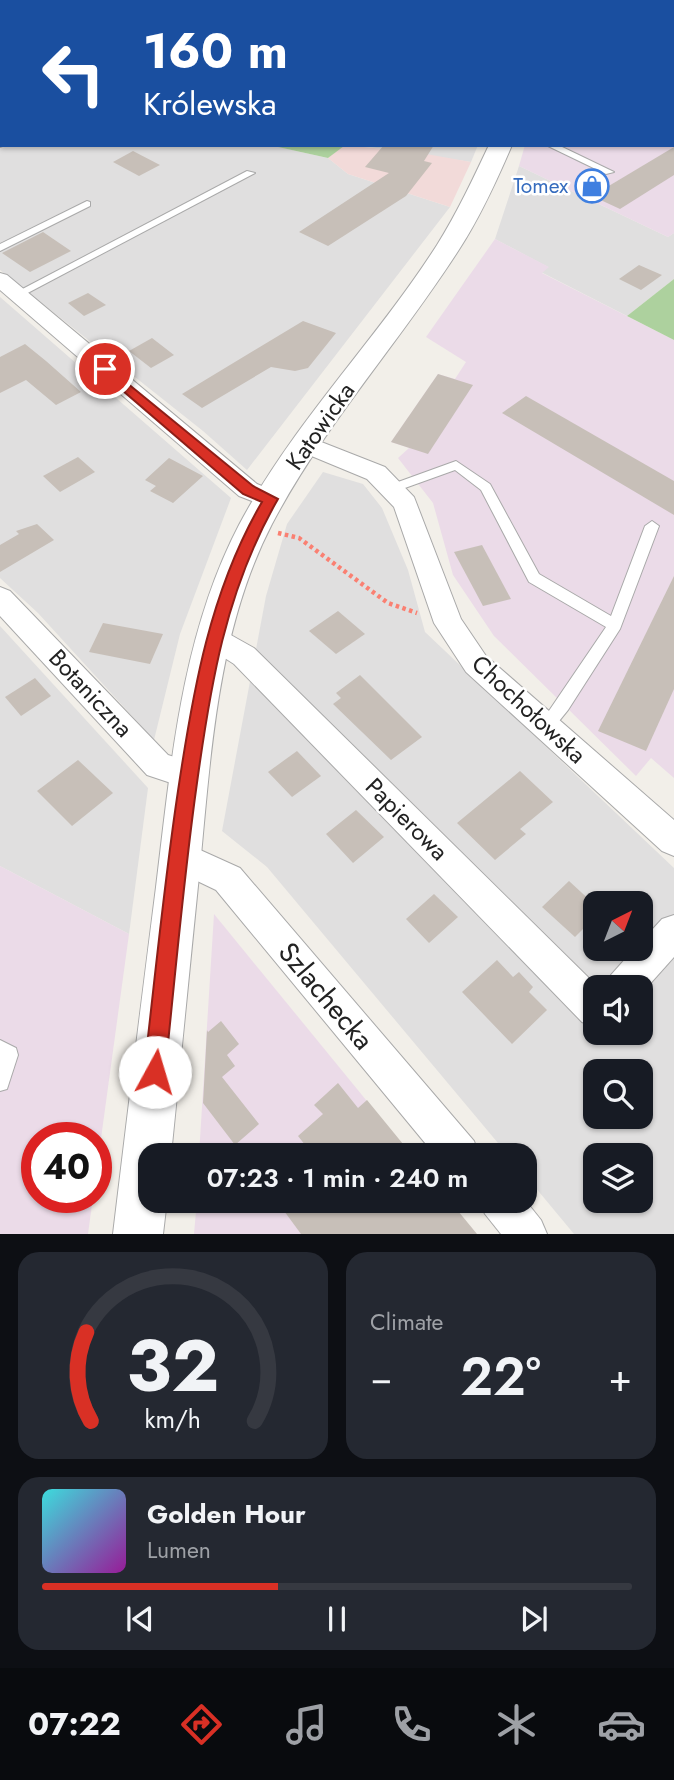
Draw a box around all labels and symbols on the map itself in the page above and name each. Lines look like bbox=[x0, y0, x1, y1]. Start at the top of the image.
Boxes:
shop icon: Tomex bbox=[573, 167, 611, 205]
place label: Tomex bbox=[513, 171, 568, 201]
pin bbox=[75, 339, 135, 399]
street label: Katowicka bbox=[277, 375, 363, 477]
street label: Botaniczna bbox=[41, 641, 141, 745]
street label: Chochołowska bbox=[464, 647, 594, 771]
street label: Papierowa bbox=[358, 770, 456, 868]
north arrow bbox=[583, 891, 653, 961]
street label: Szlachecka bbox=[269, 933, 383, 1059]
position arrow bbox=[118, 1035, 192, 1109]
speed limit sign: 40 bbox=[21, 1122, 112, 1213]

